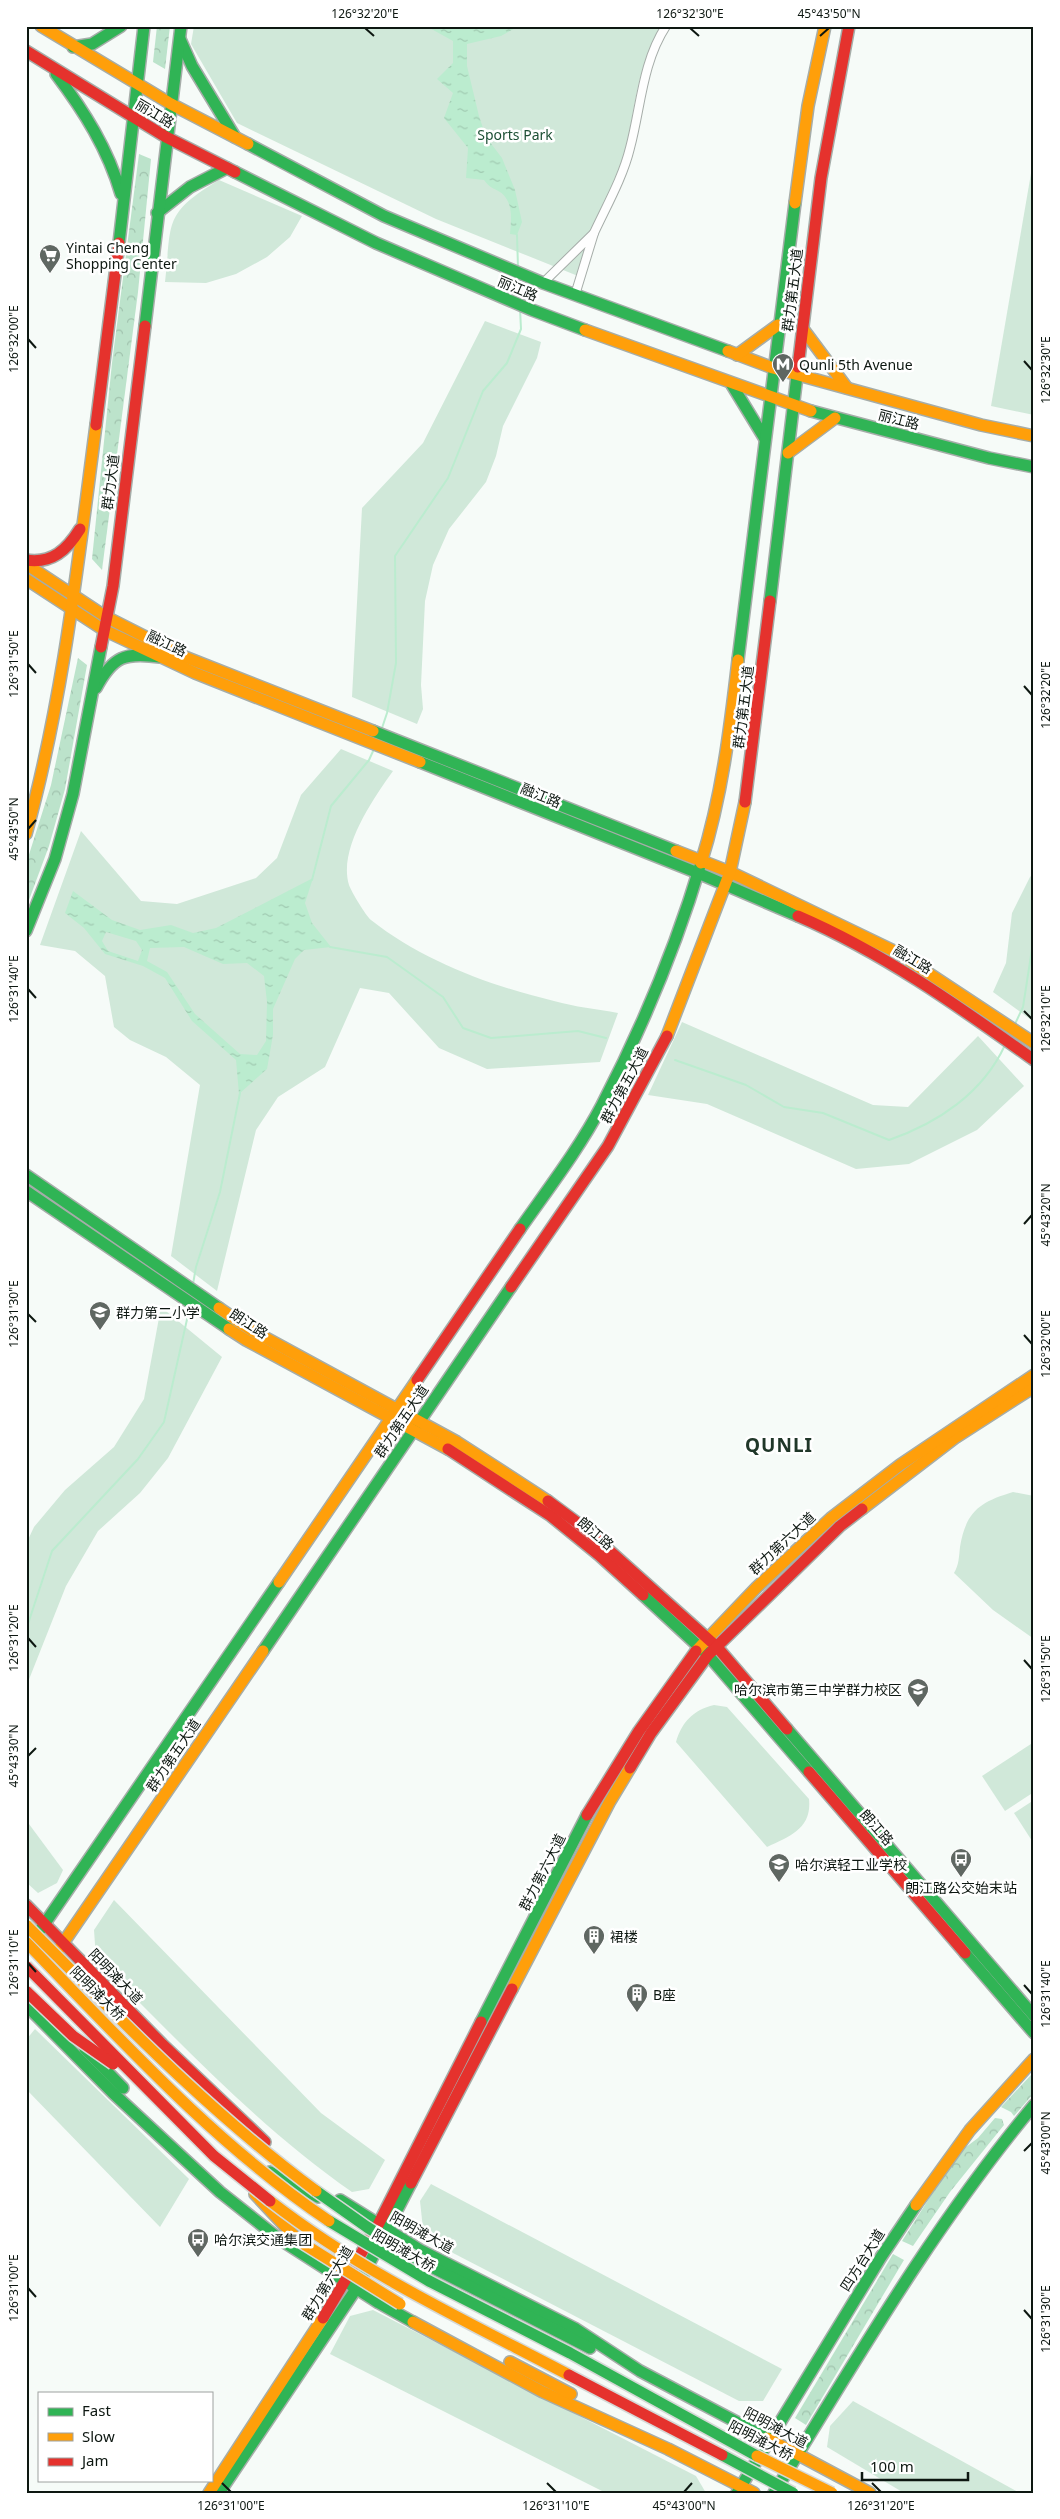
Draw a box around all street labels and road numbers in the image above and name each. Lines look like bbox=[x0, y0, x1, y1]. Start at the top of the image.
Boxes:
street label: 丽江路 bbox=[132, 94, 178, 132]
street label: 群力第五大道 bbox=[777, 247, 807, 333]
street label: 丽江路 bbox=[495, 271, 541, 305]
street label: 丽江路 bbox=[876, 404, 922, 434]
street label: 群力大道 bbox=[97, 453, 123, 511]
street label: 融江路 bbox=[144, 626, 190, 660]
street label: 群力第五大道 bbox=[728, 664, 758, 750]
street label: 融江路 bbox=[518, 778, 564, 812]
street label: 融江路 bbox=[890, 940, 936, 978]
street label: 群力第五大道 bbox=[596, 1043, 652, 1127]
street label: 朗江路 bbox=[226, 1304, 272, 1342]
street label: 群力第五大道 bbox=[370, 1381, 432, 1461]
street label: 群力第六大道 bbox=[745, 1507, 819, 1579]
street label: 朗江路 bbox=[574, 1512, 618, 1554]
street label: 群力第五大道 bbox=[142, 1715, 204, 1795]
street label: 朗江路 bbox=[856, 1805, 898, 1849]
street label: 群力第六大道 bbox=[514, 1830, 570, 1914]
street label: 阳明滩大道 bbox=[85, 1944, 147, 2008]
street label: 阳明滩大桥 bbox=[67, 1962, 129, 2024]
street label: 阳明滩大道 bbox=[387, 2207, 457, 2257]
street label: 阳明滩大桥 bbox=[369, 2224, 439, 2276]
street label: 四方台大道 bbox=[835, 2225, 889, 2295]
street label: 群力第六大道 bbox=[297, 2242, 357, 2324]
street label: 阳明滩大道 bbox=[741, 2402, 811, 2452]
street label: 阳明滩大桥 bbox=[726, 2416, 796, 2464]

